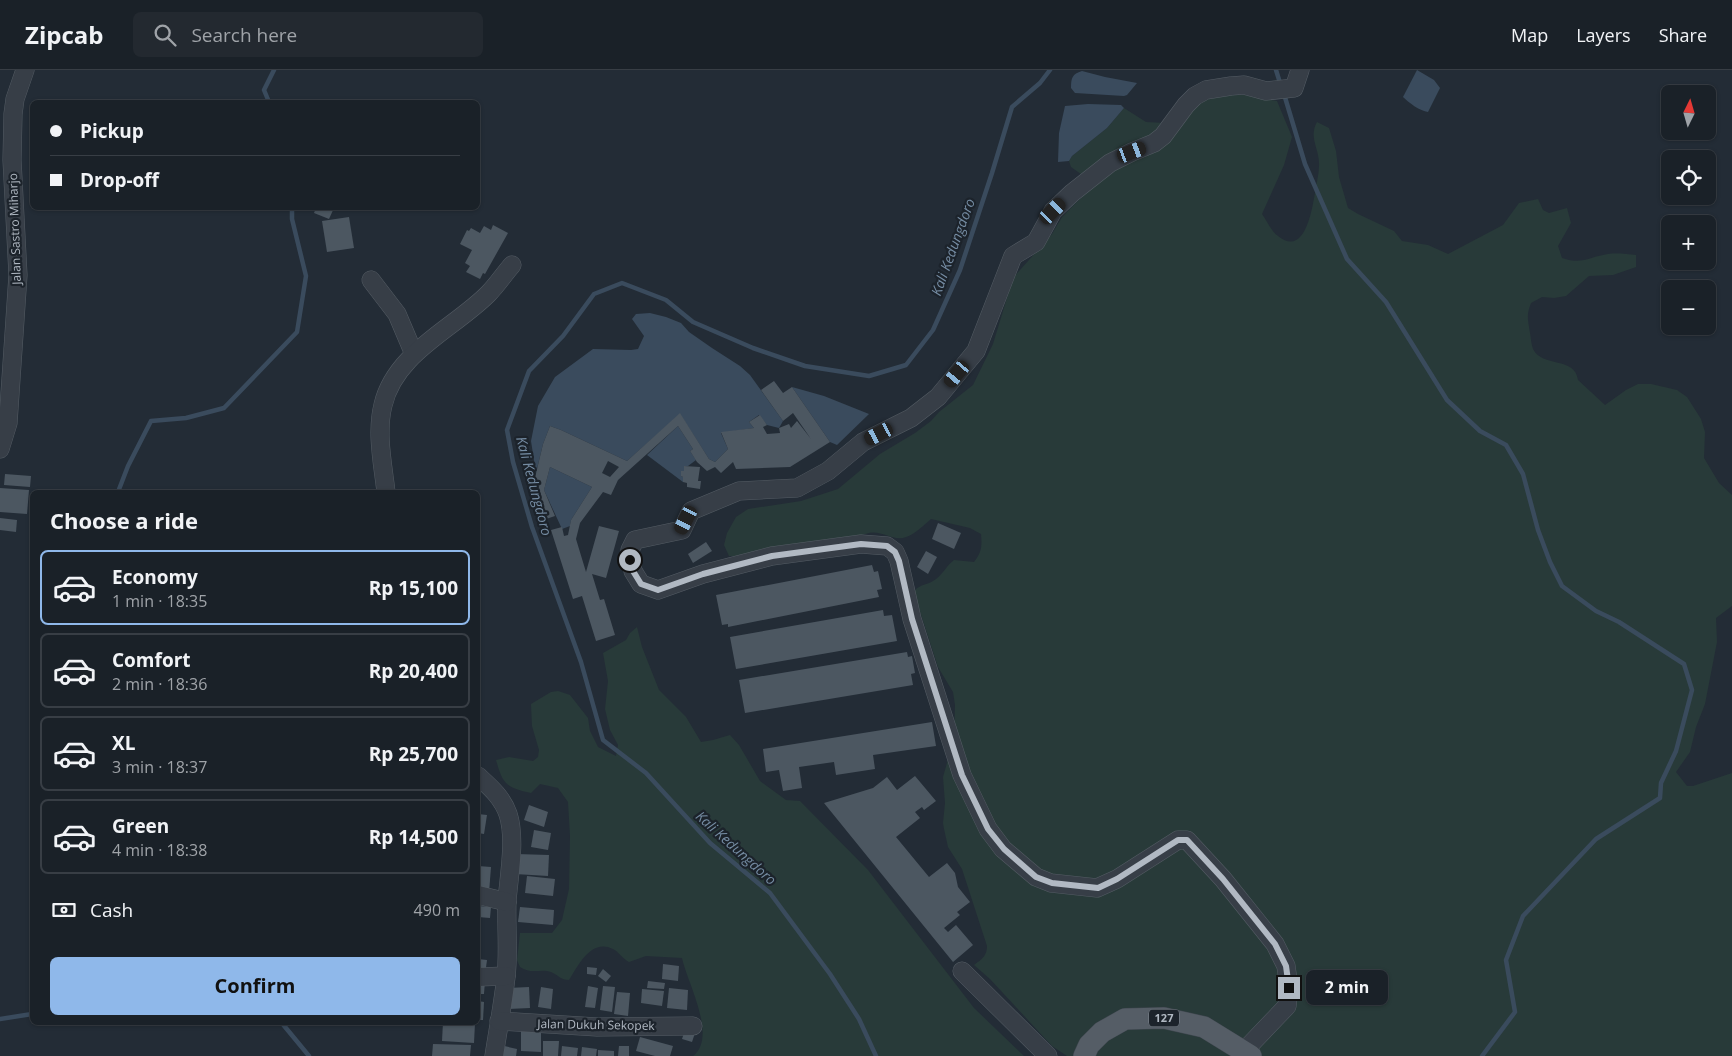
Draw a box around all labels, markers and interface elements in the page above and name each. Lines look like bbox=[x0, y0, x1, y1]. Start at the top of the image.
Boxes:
search box bbox=[133, 12, 483, 57]
text: Zipcab bbox=[25, 18, 103, 51]
icon: search bbox=[151, 21, 179, 49]
text: Search here bbox=[191, 22, 297, 48]
text: Map bbox=[1511, 23, 1548, 47]
text: Layers bbox=[1576, 23, 1631, 47]
text: Share bbox=[1659, 23, 1707, 47]
north arrow bbox=[1661, 85, 1716, 140]
map controls bbox=[1661, 85, 1716, 335]
text: Pickup bbox=[80, 118, 144, 144]
car bbox=[1115, 140, 1148, 164]
button: locate bbox=[1661, 150, 1716, 205]
text: Drop-off bbox=[80, 167, 159, 193]
street label: Jalan Sastro Miharjo bbox=[4, 173, 25, 286]
water label: Kali Kedungdoro bbox=[926, 195, 979, 298]
car bbox=[1037, 195, 1068, 227]
button: + bbox=[1661, 215, 1716, 270]
button: − bbox=[1661, 280, 1716, 335]
car bbox=[941, 358, 972, 390]
car bbox=[862, 421, 895, 447]
water label: Kali Kedungdoro bbox=[512, 434, 557, 538]
car bbox=[672, 503, 699, 537]
text: Choose a ride bbox=[50, 505, 198, 535]
route start bbox=[619, 549, 641, 571]
text: Economy bbox=[112, 564, 198, 590]
icon: car bbox=[52, 565, 97, 610]
text: Rp 15,100 bbox=[369, 575, 458, 601]
text: 1 min · 18:35 bbox=[112, 590, 207, 612]
text: Comfort bbox=[112, 647, 191, 673]
icon: car bbox=[52, 648, 97, 693]
text: Rp 20,400 bbox=[369, 658, 458, 684]
text: 2 min · 18:36 bbox=[112, 673, 207, 695]
text: XL bbox=[112, 730, 135, 756]
icon: car bbox=[52, 731, 97, 776]
text: Rp 25,700 bbox=[369, 741, 458, 767]
text: 3 min · 18:37 bbox=[112, 756, 207, 778]
water label: Kali Kedungdoro bbox=[692, 806, 781, 889]
text: Green bbox=[112, 813, 169, 839]
icon: car bbox=[52, 814, 97, 859]
text: Rp 14,500 bbox=[369, 824, 458, 850]
text: 4 min · 18:38 bbox=[112, 839, 207, 861]
icon: cash bbox=[50, 896, 78, 924]
text: Cash bbox=[90, 897, 133, 923]
text: 490 m bbox=[414, 899, 460, 921]
button: Confirm bbox=[50, 957, 460, 1015]
callout: 2 min bbox=[1306, 970, 1389, 1006]
text: 2 min bbox=[1325, 976, 1369, 998]
route end bbox=[1278, 977, 1300, 999]
road number: 127 bbox=[1149, 1010, 1179, 1026]
street label: Jalan Dukuh Sekopek bbox=[536, 1015, 656, 1034]

